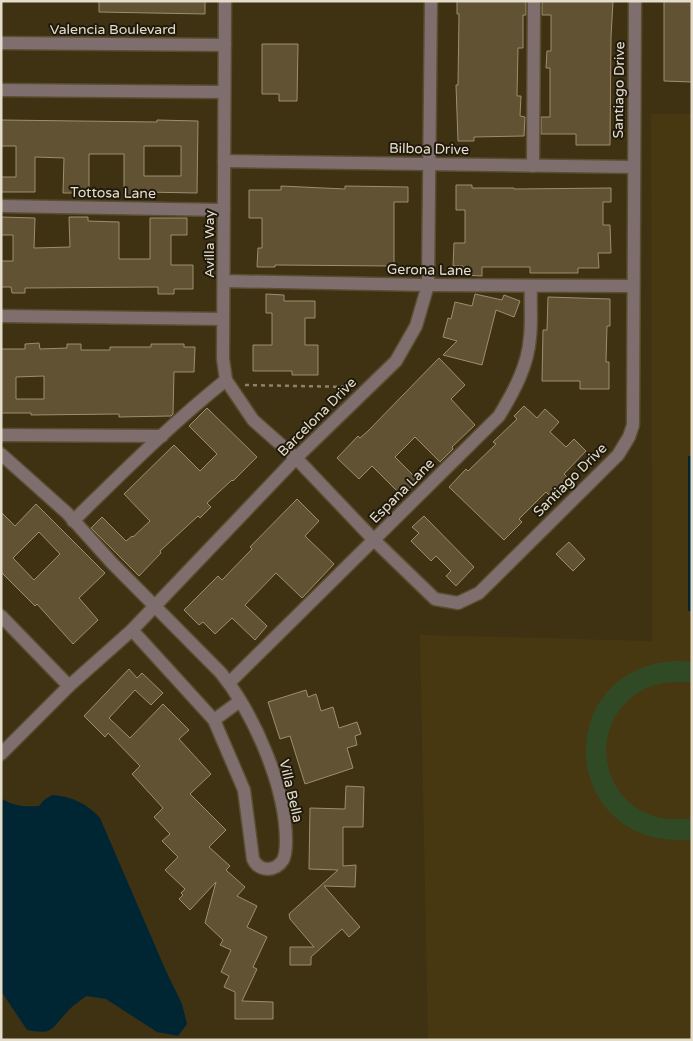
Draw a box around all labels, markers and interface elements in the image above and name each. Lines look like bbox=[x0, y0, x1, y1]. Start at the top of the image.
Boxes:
street label: Valencia Boulevard bbox=[50, 21, 176, 38]
street label: Santiago Drive bbox=[610, 41, 628, 139]
street label: Bilboa Drive bbox=[389, 140, 469, 158]
street label: Tottosa Lane bbox=[70, 184, 156, 202]
street label: Avilla Way bbox=[201, 209, 218, 278]
street label: Gerona Lane bbox=[387, 261, 472, 279]
street label: Barcelona Drive bbox=[274, 374, 360, 460]
street label: Santiago Drive bbox=[530, 440, 610, 520]
street label: Espana Lane bbox=[366, 455, 438, 527]
street label: Villa Bella bbox=[276, 758, 306, 824]

